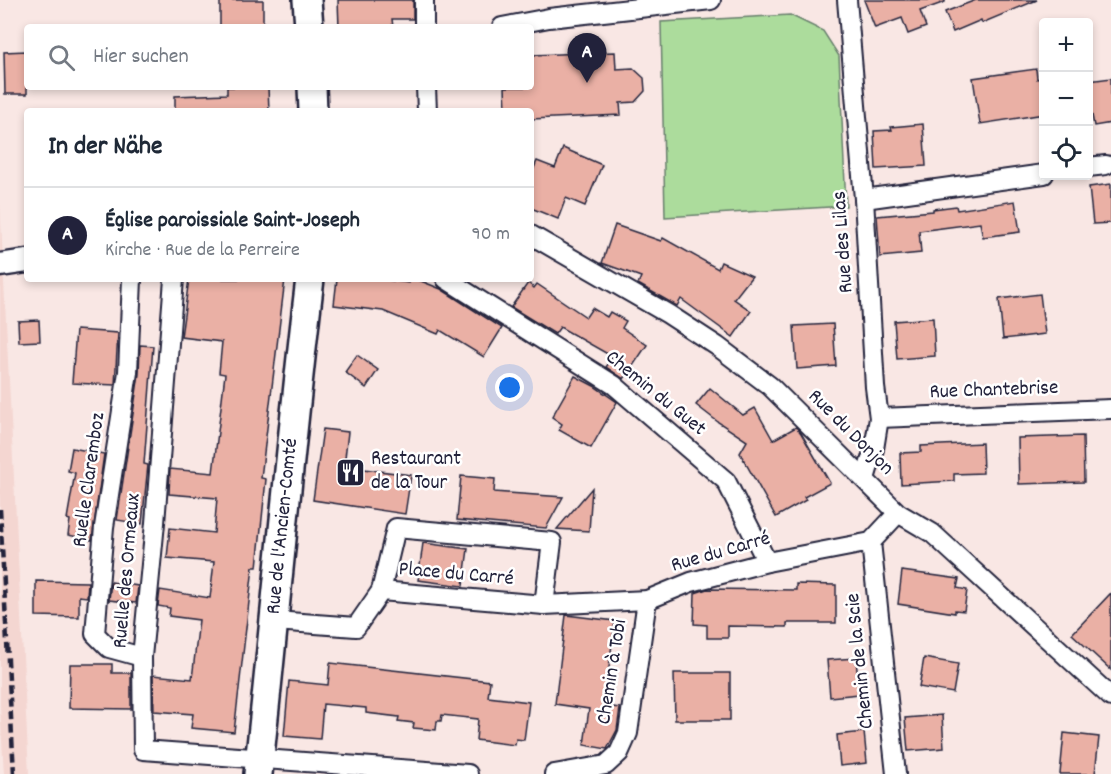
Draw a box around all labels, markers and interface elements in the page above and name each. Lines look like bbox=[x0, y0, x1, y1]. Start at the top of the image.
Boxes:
map controls bbox=[1039, 18, 1093, 180]
button: + bbox=[1039, 18, 1093, 72]
search box bbox=[24, 24, 534, 90]
pin: A bbox=[568, 34, 606, 83]
icon: search bbox=[45, 41, 78, 74]
text: Hier suchen bbox=[93, 42, 189, 73]
button: − bbox=[1039, 72, 1093, 126]
button: locate bbox=[1039, 126, 1093, 180]
text: In der Nähe bbox=[48, 129, 162, 166]
street label: Rue des Lilas bbox=[825, 190, 863, 294]
text: Église paroissiale Saint-Joseph bbox=[105, 206, 360, 237]
text: A bbox=[62, 221, 73, 249]
text: 90 m bbox=[472, 221, 510, 249]
text: Kirche · Rue de la Perreire bbox=[105, 237, 300, 265]
street label: Chemin du Guet bbox=[598, 344, 712, 444]
your location bbox=[495, 373, 524, 402]
street label: Rue Chantebrise bbox=[929, 374, 1059, 408]
street label: Rue du Donjon bbox=[800, 383, 900, 483]
street label: Ruelle Claremboz bbox=[66, 411, 114, 549]
street label: Rue de l'Ancien-Comté bbox=[260, 437, 307, 616]
place label: Restaurant de la Tour bbox=[371, 445, 461, 499]
restaurant icon: Restaurant de la Tour bbox=[334, 456, 366, 488]
street label: Ruelle des Ormeaux bbox=[106, 492, 150, 650]
street label: Rue du Carré bbox=[668, 525, 774, 581]
street label: Place du Carré bbox=[397, 555, 515, 595]
street label: Chemin de la Scie bbox=[839, 592, 883, 730]
street label: Chemin à Tobi bbox=[590, 617, 636, 727]

